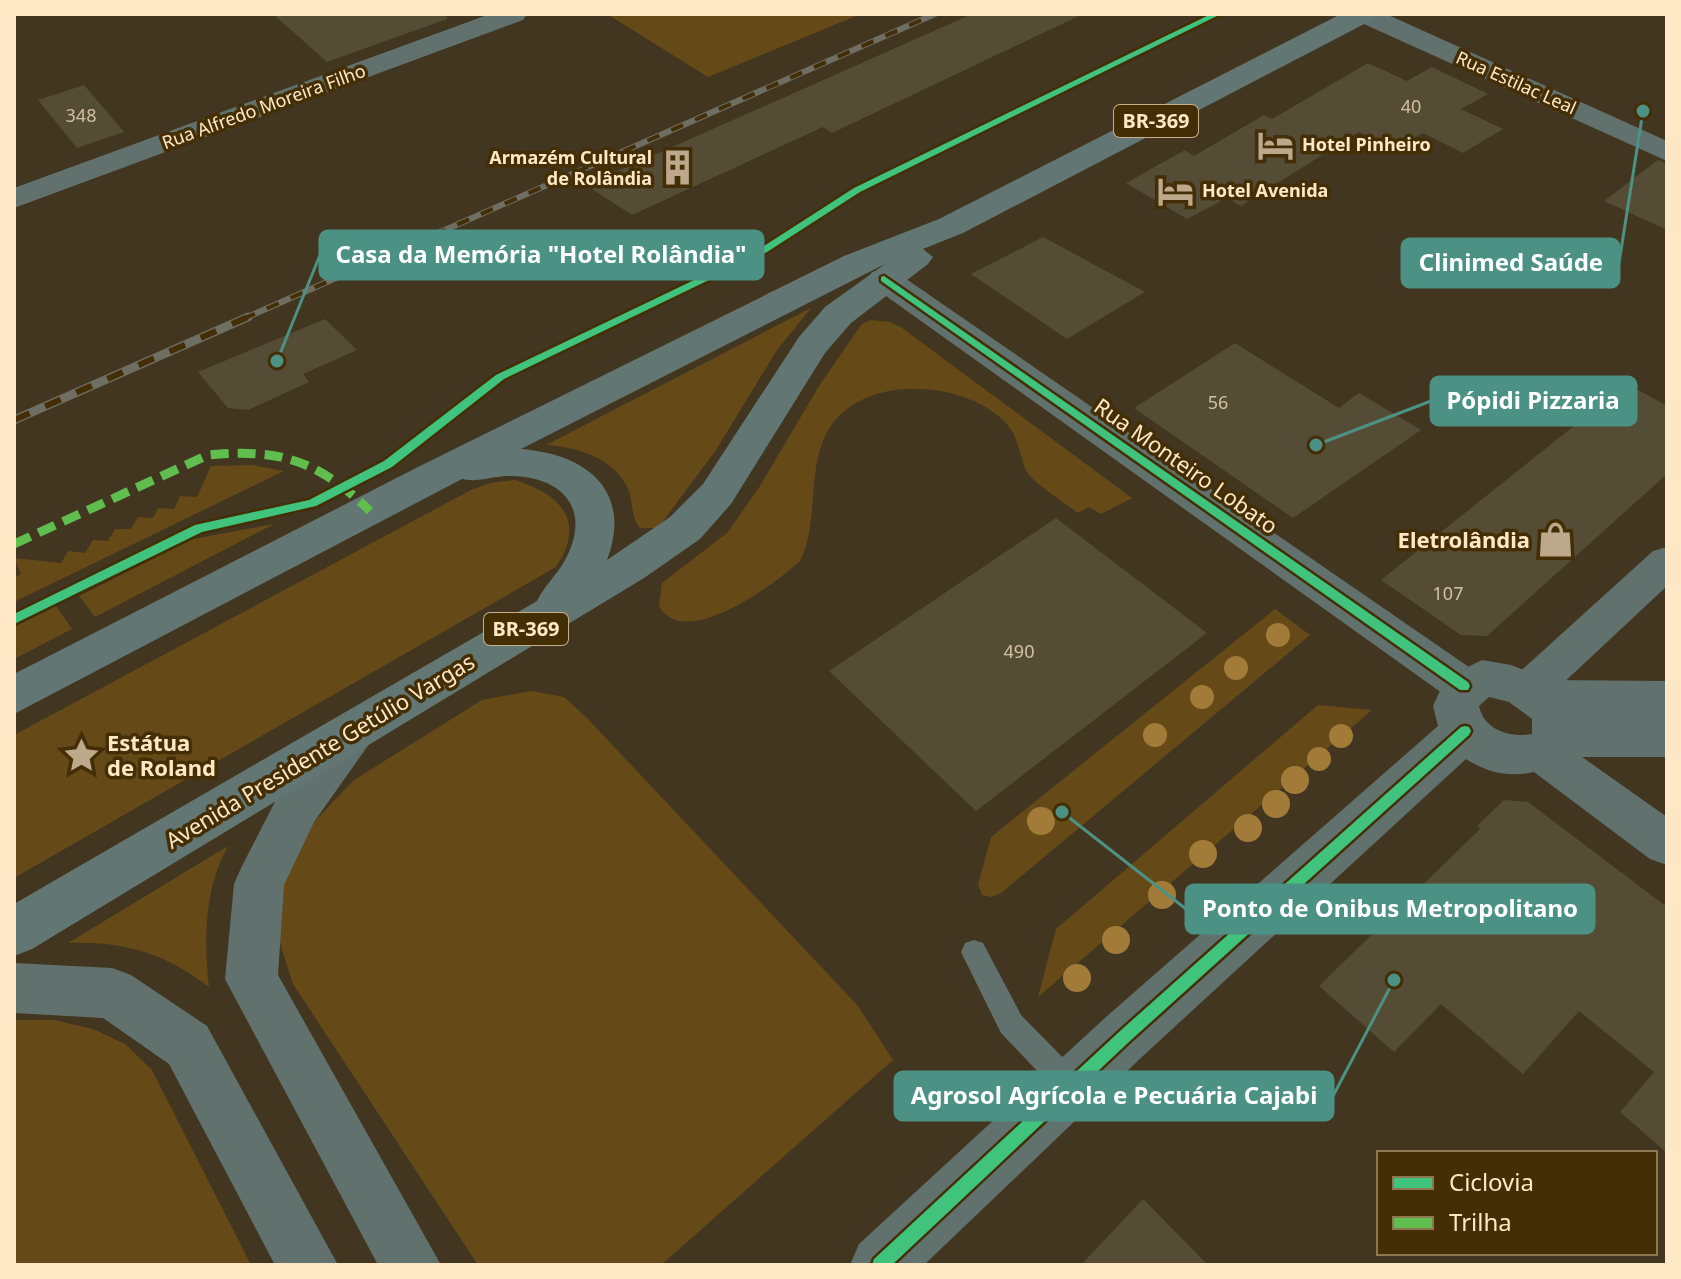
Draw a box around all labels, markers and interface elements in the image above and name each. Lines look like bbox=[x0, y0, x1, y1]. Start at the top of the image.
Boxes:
street label: Rua Estilac Leal bbox=[1452, 45, 1580, 119]
street label: Rua Alfredo Moreira Filho bbox=[159, 58, 369, 154]
house number: 40 bbox=[1401, 94, 1421, 118]
house number: 348 bbox=[66, 103, 96, 127]
road number: BR-369 bbox=[1114, 105, 1198, 137]
hotel icon: Hotel Pinheiro bbox=[1257, 126, 1295, 164]
place label: Hotel Pinheiro bbox=[1302, 132, 1431, 156]
place label: Armazém Cultural de Rolândia bbox=[489, 145, 652, 190]
building icon: Armazém Cultural de Rolândia bbox=[659, 149, 697, 187]
hotel icon: Hotel Avenida bbox=[1157, 172, 1195, 210]
place label: Hotel Avenida bbox=[1202, 178, 1328, 202]
callout: Casa da Memória "Hotel Rolândia" bbox=[320, 231, 763, 279]
text: Casa da Memória "Hotel Rolândia" bbox=[336, 237, 746, 270]
callout: Clinimed Saúde bbox=[1402, 239, 1619, 287]
text: Clinimed Saúde bbox=[1419, 245, 1603, 278]
callout: Pópidi Pizzaria bbox=[1431, 377, 1636, 425]
text: Pópidi Pizzaria bbox=[1446, 383, 1620, 416]
street label: Rua Monteiro Lobato bbox=[1089, 390, 1284, 540]
house number: 56 bbox=[1208, 390, 1228, 414]
shop icon: Eletrolândia bbox=[1537, 521, 1575, 559]
place label: Eletrolândia bbox=[1398, 524, 1530, 554]
house number: 107 bbox=[1433, 581, 1463, 605]
road number: BR-369 bbox=[484, 613, 568, 645]
house number: 490 bbox=[1004, 639, 1034, 663]
street label: Avenida Presidente Getúlio Vargas bbox=[159, 646, 480, 855]
place label: Estátua de Roland bbox=[107, 727, 216, 782]
place icon: Estátua de Roland bbox=[62, 737, 100, 775]
callout: Ponto de Onibus Metropolitano bbox=[1186, 885, 1594, 933]
text: Ponto de Onibus Metropolitano bbox=[1202, 891, 1578, 924]
callout: Agrosol Agrícola e Pecuária Cajabi bbox=[895, 1072, 1333, 1120]
text: Agrosol Agrícola e Pecuária Cajabi bbox=[911, 1078, 1317, 1111]
legend bbox=[1377, 1151, 1657, 1255]
text: Ciclovia bbox=[1449, 1165, 1534, 1198]
text: Trilha bbox=[1449, 1205, 1512, 1238]

